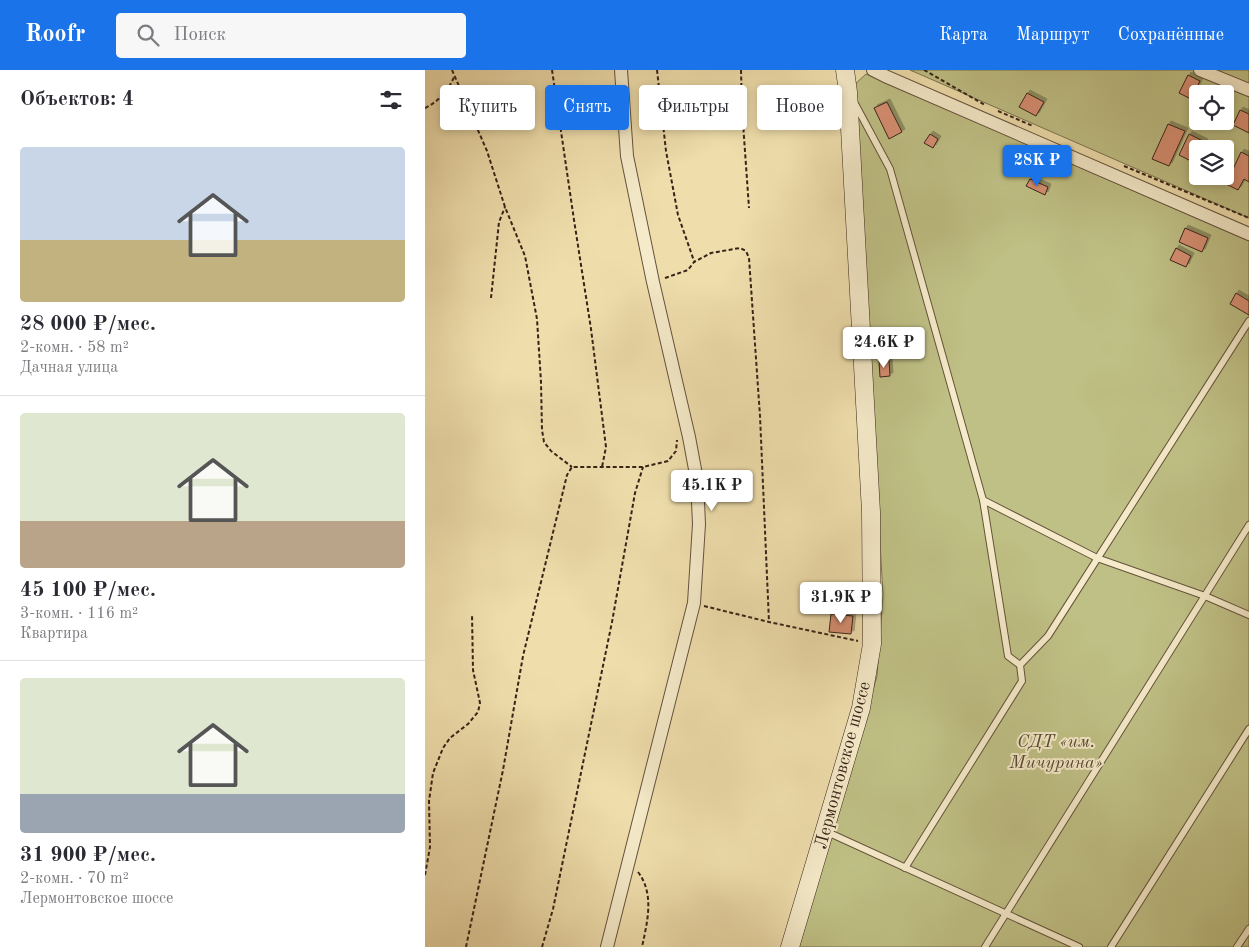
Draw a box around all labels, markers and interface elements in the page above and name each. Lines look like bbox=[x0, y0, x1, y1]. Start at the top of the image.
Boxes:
search box bbox=[116, 13, 466, 58]
icon: search bbox=[134, 21, 162, 49]
text: Roofr bbox=[25, 23, 86, 47]
text: Поиск bbox=[174, 26, 226, 45]
text: Карта bbox=[939, 26, 988, 44]
text: Маршрут bbox=[1016, 26, 1090, 44]
text: Сохранённые bbox=[1118, 26, 1224, 44]
chip: Купить bbox=[440, 85, 535, 130]
chip: Снять bbox=[545, 85, 629, 130]
chip: Фильтры bbox=[639, 85, 747, 130]
chip: Новое bbox=[757, 85, 842, 130]
map controls bbox=[1189, 85, 1234, 185]
button: locate bbox=[1189, 85, 1234, 130]
icon: filters bbox=[377, 86, 405, 114]
text: Объектов: 4 bbox=[20, 89, 134, 110]
button: layers bbox=[1189, 140, 1234, 185]
pin: 28K ₽ bbox=[1002, 144, 1072, 187]
text: 28K ₽ bbox=[1014, 153, 1060, 169]
icon: home bbox=[168, 180, 258, 270]
text: 28 000 ₽/мес. bbox=[20, 314, 156, 335]
pin: 24.6K ₽ bbox=[838, 326, 930, 369]
text: 24.6K ₽ bbox=[854, 335, 914, 351]
text: 2-комн. · 58 m² bbox=[20, 340, 129, 356]
text: Дачная улица bbox=[20, 360, 118, 376]
icon: home bbox=[168, 445, 258, 535]
pin: 45.1K ₽ bbox=[666, 470, 758, 512]
text: 45.1K ₽ bbox=[682, 478, 742, 494]
text: 45 100 ₽/мес. bbox=[20, 580, 156, 601]
pin: 31.9K ₽ bbox=[795, 582, 887, 624]
text: 31.9K ₽ bbox=[811, 590, 871, 606]
text: 3-комн. · 116 m² bbox=[20, 606, 138, 622]
text: Квартира bbox=[20, 626, 88, 642]
street label: Лермонтовское шоссе bbox=[812, 680, 874, 851]
icon: home bbox=[168, 710, 258, 800]
park label: СДТ «им. Мичурина» bbox=[1008, 733, 1103, 772]
text: 31 900 ₽/мес. bbox=[20, 845, 156, 866]
text: 2-комн. · 70 m² bbox=[20, 871, 129, 887]
text: Лермонтовское шоссе bbox=[20, 891, 173, 907]

